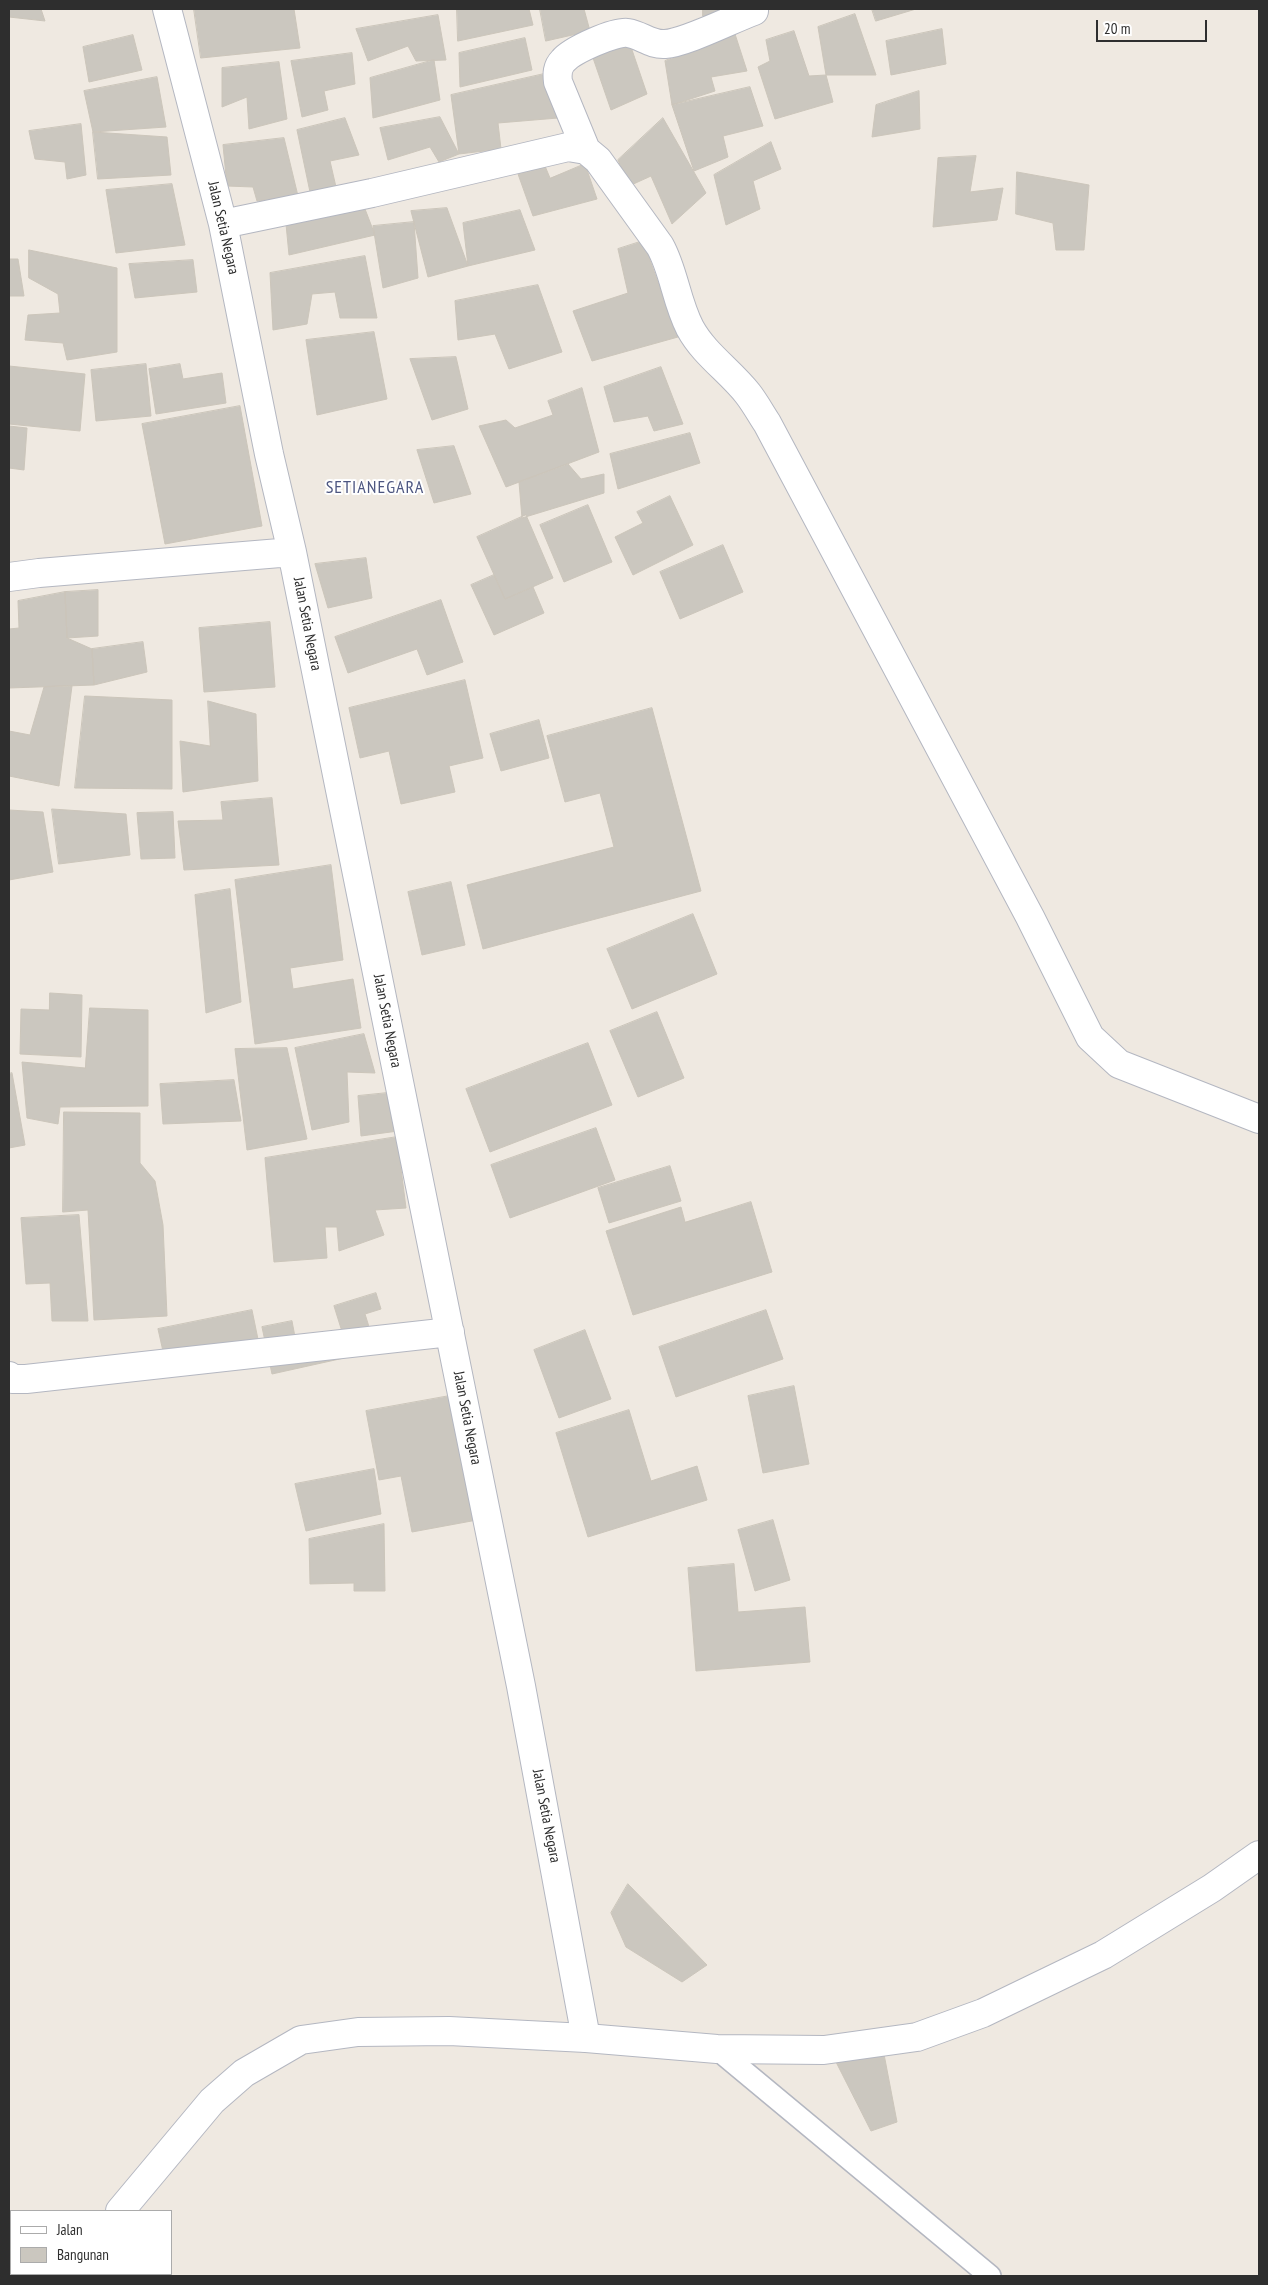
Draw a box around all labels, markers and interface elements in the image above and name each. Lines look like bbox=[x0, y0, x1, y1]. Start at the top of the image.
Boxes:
scale bar bbox=[1098, 10, 1209, 42]
text: 20 m bbox=[1104, 19, 1130, 38]
street label: Jalan Setia Negara bbox=[204, 180, 242, 276]
district label: SETIANEGARA bbox=[324, 477, 426, 499]
street label: Jalan Setia Negara bbox=[289, 576, 325, 672]
street label: Jalan Setia Negara bbox=[369, 973, 405, 1069]
street label: Jalan Setia Negara bbox=[449, 1370, 485, 1466]
street label: Jalan Setia Negara bbox=[528, 1768, 564, 1864]
legend bbox=[10, 2210, 172, 2275]
text: Jalan bbox=[57, 2220, 83, 2239]
text: Bangunan bbox=[57, 2245, 109, 2264]

